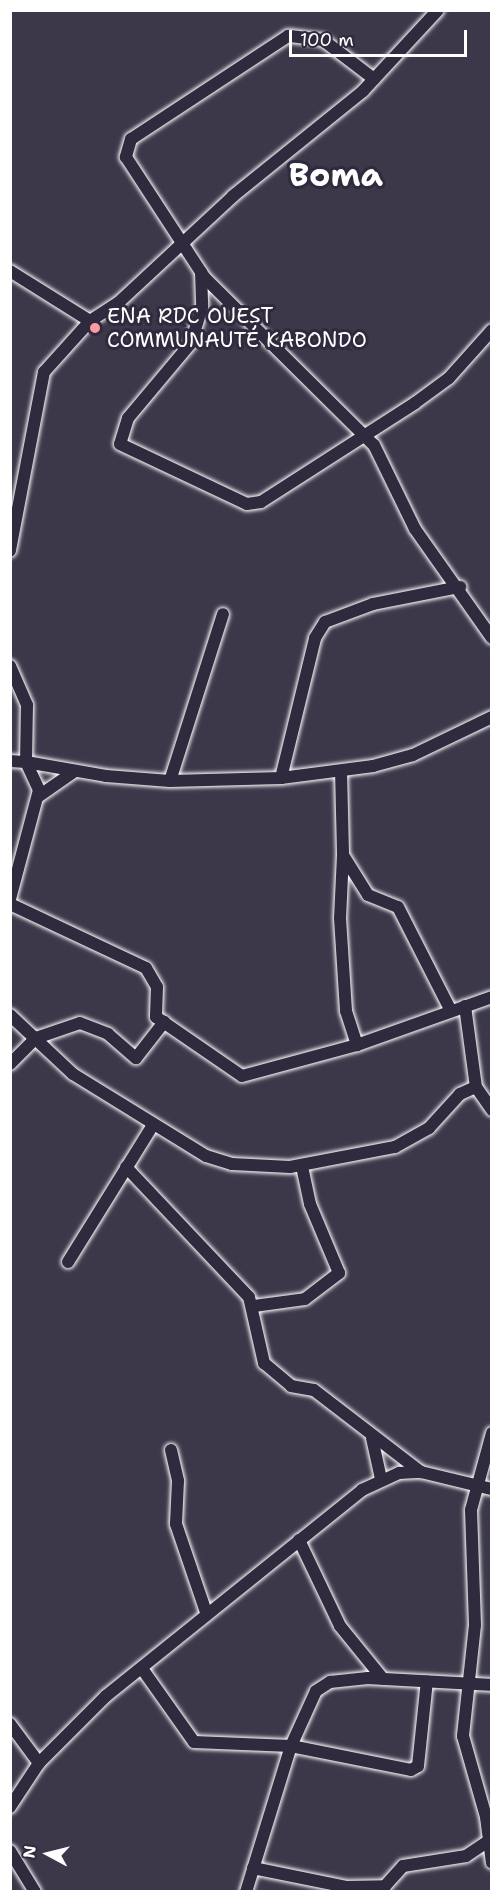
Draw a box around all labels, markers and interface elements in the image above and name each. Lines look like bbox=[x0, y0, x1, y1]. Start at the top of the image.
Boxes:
scale bar bbox=[292, 18, 470, 56]
text: 100 m bbox=[300, 28, 354, 52]
district label: Boma bbox=[289, 155, 383, 195]
place label: ENA RDC OUEST COMMUNAUTÉ KABONDO bbox=[107, 303, 367, 353]
marker: ENA RDC OUEST COMMUNAUTÉ KABONDO bbox=[88, 321, 102, 335]
north arrow bbox=[18, 1824, 78, 1884]
text: N bbox=[18, 1844, 41, 1859]

